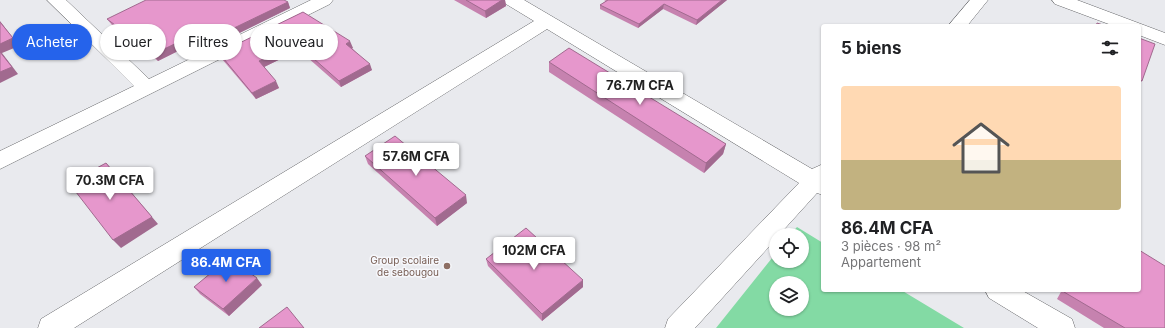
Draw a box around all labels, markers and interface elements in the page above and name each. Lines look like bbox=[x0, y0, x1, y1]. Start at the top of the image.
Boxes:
chip: Acheter bbox=[12, 24, 92, 60]
chip: Louer bbox=[100, 24, 166, 60]
chip: Filtres bbox=[174, 24, 242, 60]
chip: Nouveau bbox=[250, 24, 338, 60]
icon: filters bbox=[1099, 37, 1121, 59]
text: 5 biens bbox=[841, 38, 901, 58]
pin: 76.7M CFA bbox=[594, 72, 686, 106]
text: 76.7M CFA bbox=[606, 77, 674, 93]
icon: home bbox=[945, 112, 1017, 184]
pin: 57.6M CFA bbox=[370, 143, 462, 177]
text: 57.6M CFA bbox=[382, 148, 450, 164]
pin: 70.3M CFA bbox=[64, 167, 156, 201]
text: 70.3M CFA bbox=[75, 172, 145, 188]
text: 86.4M CFA bbox=[841, 218, 933, 238]
map controls bbox=[769, 228, 809, 316]
button: locate bbox=[769, 228, 809, 268]
pin: 102M CFA bbox=[493, 237, 575, 271]
text: 3 pièces · 98 m² bbox=[841, 238, 941, 254]
text: 102M CFA bbox=[502, 242, 566, 258]
pin: 86.4M CFA bbox=[180, 249, 272, 283]
text: 86.4M CFA bbox=[191, 254, 261, 270]
place label: Group scolaire de sebougou bbox=[370, 254, 439, 278]
text: Appartement bbox=[841, 254, 921, 270]
marker: Group scolaire de sebougou bbox=[442, 261, 452, 271]
button: layers bbox=[769, 276, 809, 316]

